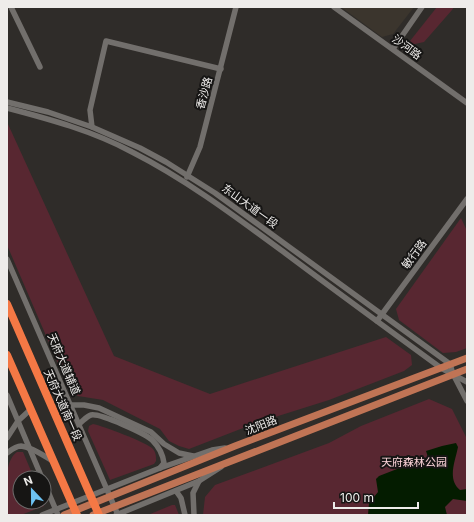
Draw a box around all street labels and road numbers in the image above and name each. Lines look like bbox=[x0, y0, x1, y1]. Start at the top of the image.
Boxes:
street label: 沙河路 bbox=[390, 32, 424, 62]
street label: 香沙路 bbox=[193, 75, 215, 111]
street label: 东山大道一段 bbox=[219, 181, 281, 231]
street label: 敏行路 bbox=[399, 237, 429, 271]
street label: 天府大道辅道 bbox=[45, 331, 83, 397]
street label: 天府大道南一段 bbox=[41, 367, 85, 443]
street label: 沈阳路 bbox=[243, 413, 279, 437]

